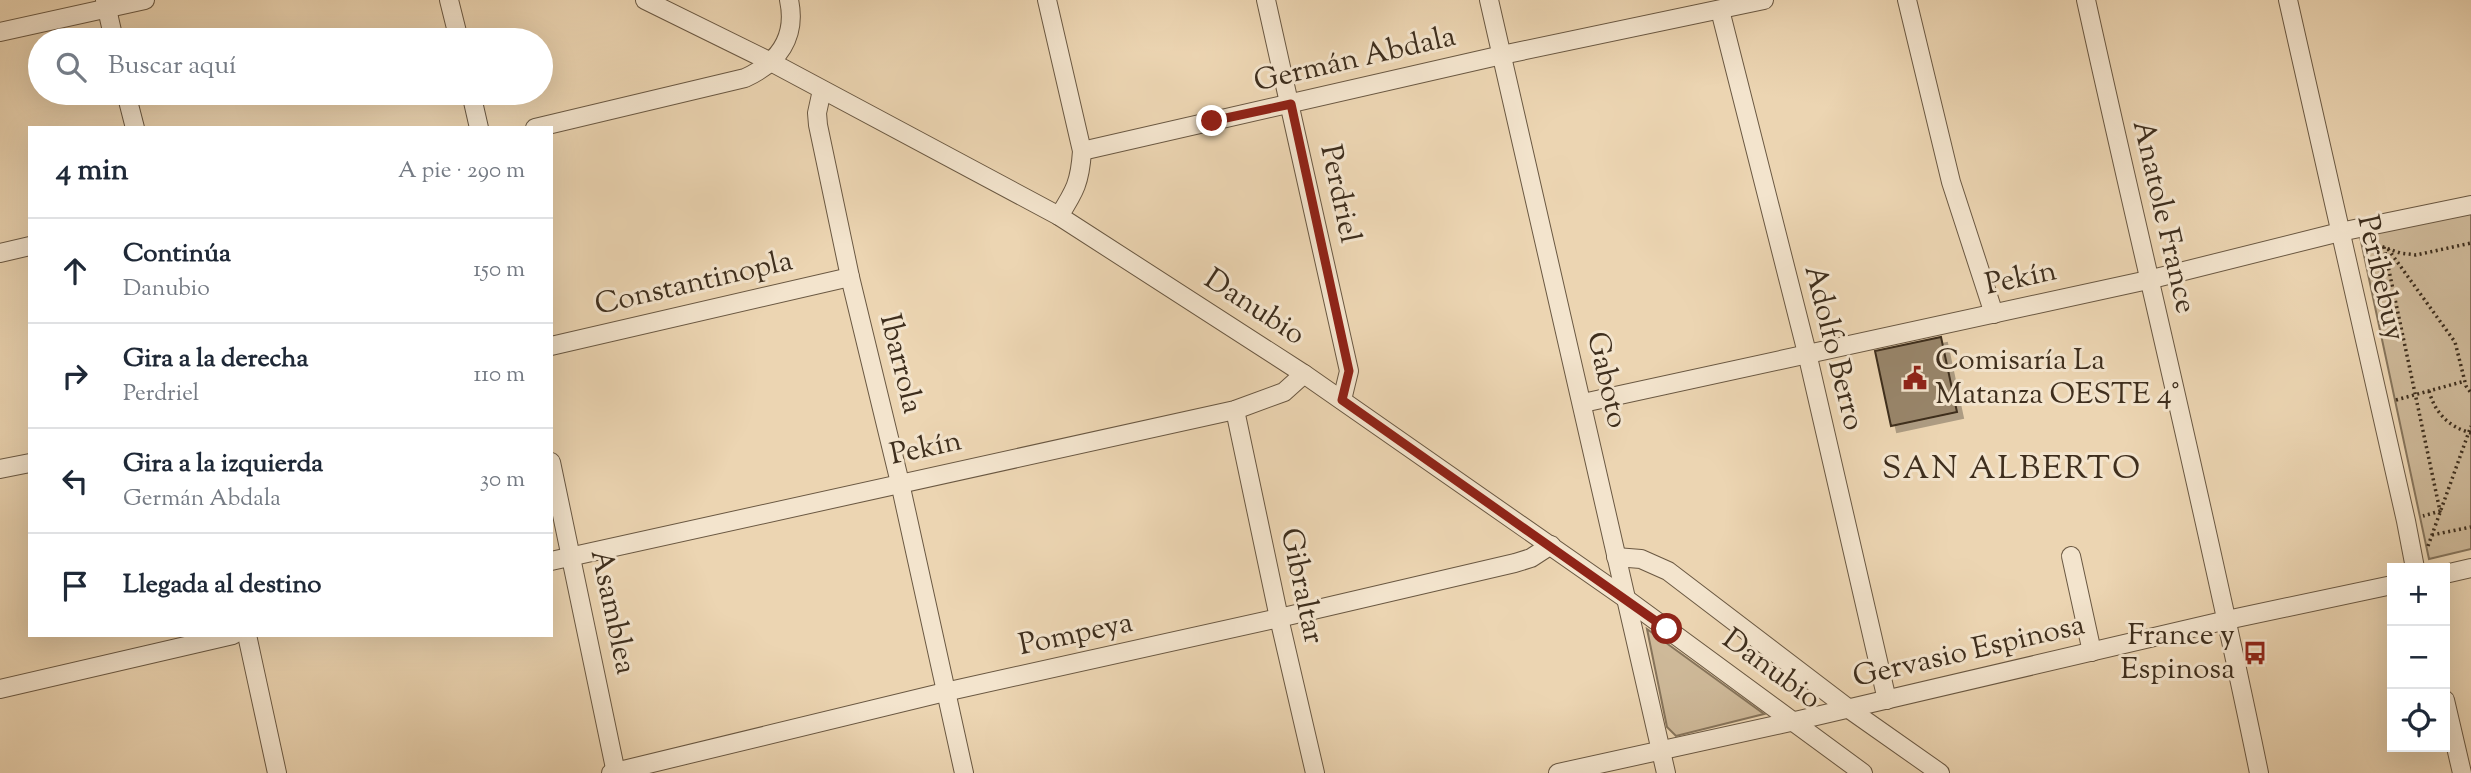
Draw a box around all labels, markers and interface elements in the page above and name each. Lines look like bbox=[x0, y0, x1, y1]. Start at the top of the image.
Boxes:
street label: Germán Abdala bbox=[1250, 16, 1460, 104]
search box bbox=[28, 28, 553, 105]
icon: search bbox=[52, 48, 90, 86]
text: Buscar aquí bbox=[108, 48, 237, 85]
route end bbox=[1196, 105, 1227, 136]
street label: Anatole France bbox=[2120, 116, 2206, 318]
street label: Perdriel bbox=[1308, 141, 1370, 247]
text: 4 min bbox=[56, 150, 129, 193]
text: A pie · 290 m bbox=[398, 155, 525, 188]
street label: Peribebuy bbox=[2345, 211, 2415, 345]
text: Continúa bbox=[123, 236, 231, 273]
street label: Constantinopla bbox=[591, 240, 797, 328]
street label: Pekín bbox=[1981, 250, 2061, 308]
icon: ahead bbox=[56, 252, 94, 290]
text: 150 m bbox=[473, 254, 525, 287]
street label: Danubio bbox=[1195, 259, 1313, 357]
street label: Adolfo Berro bbox=[1792, 261, 1874, 435]
text: Danubio bbox=[123, 273, 210, 306]
street label: Ibarrola bbox=[867, 310, 933, 418]
street label: Gaboto bbox=[1574, 328, 1638, 432]
place label: Comisaría La Matanza OESTE 4° bbox=[1935, 340, 2179, 417]
text: Gira a la derecha bbox=[123, 341, 308, 378]
icon: right bbox=[56, 357, 94, 395]
text: 110 m bbox=[474, 359, 525, 392]
public building icon: Comisaría La Matanza OESTE 4° bbox=[1901, 364, 1929, 392]
text: Perdriel bbox=[123, 378, 199, 411]
street label: Pekín bbox=[886, 420, 966, 478]
text: Gira a la izquierda bbox=[123, 446, 323, 483]
district label: SAN ALBERTO bbox=[1882, 446, 2142, 494]
icon: left bbox=[56, 462, 94, 500]
text: 30 m bbox=[480, 464, 525, 497]
text: Germán Abdala bbox=[123, 483, 281, 516]
street label: Gibraltar bbox=[1268, 524, 1334, 648]
street label: Asamblea bbox=[578, 546, 646, 679]
map controls bbox=[2387, 563, 2450, 752]
button: + bbox=[2387, 563, 2450, 626]
icon: arrive bbox=[56, 567, 94, 605]
text: Llegada al destino bbox=[123, 567, 321, 604]
street label: Pompeya bbox=[1015, 602, 1137, 668]
street label: Gervasio Espinosa bbox=[1849, 604, 2089, 700]
route start bbox=[1651, 613, 1682, 644]
place label: France y Espinosa bbox=[2120, 615, 2235, 692]
street label: Danubio bbox=[1713, 619, 1829, 721]
button: − bbox=[2387, 626, 2450, 689]
bus stop icon: France y Espinosa bbox=[2241, 639, 2269, 667]
button: locate bbox=[2387, 689, 2450, 752]

